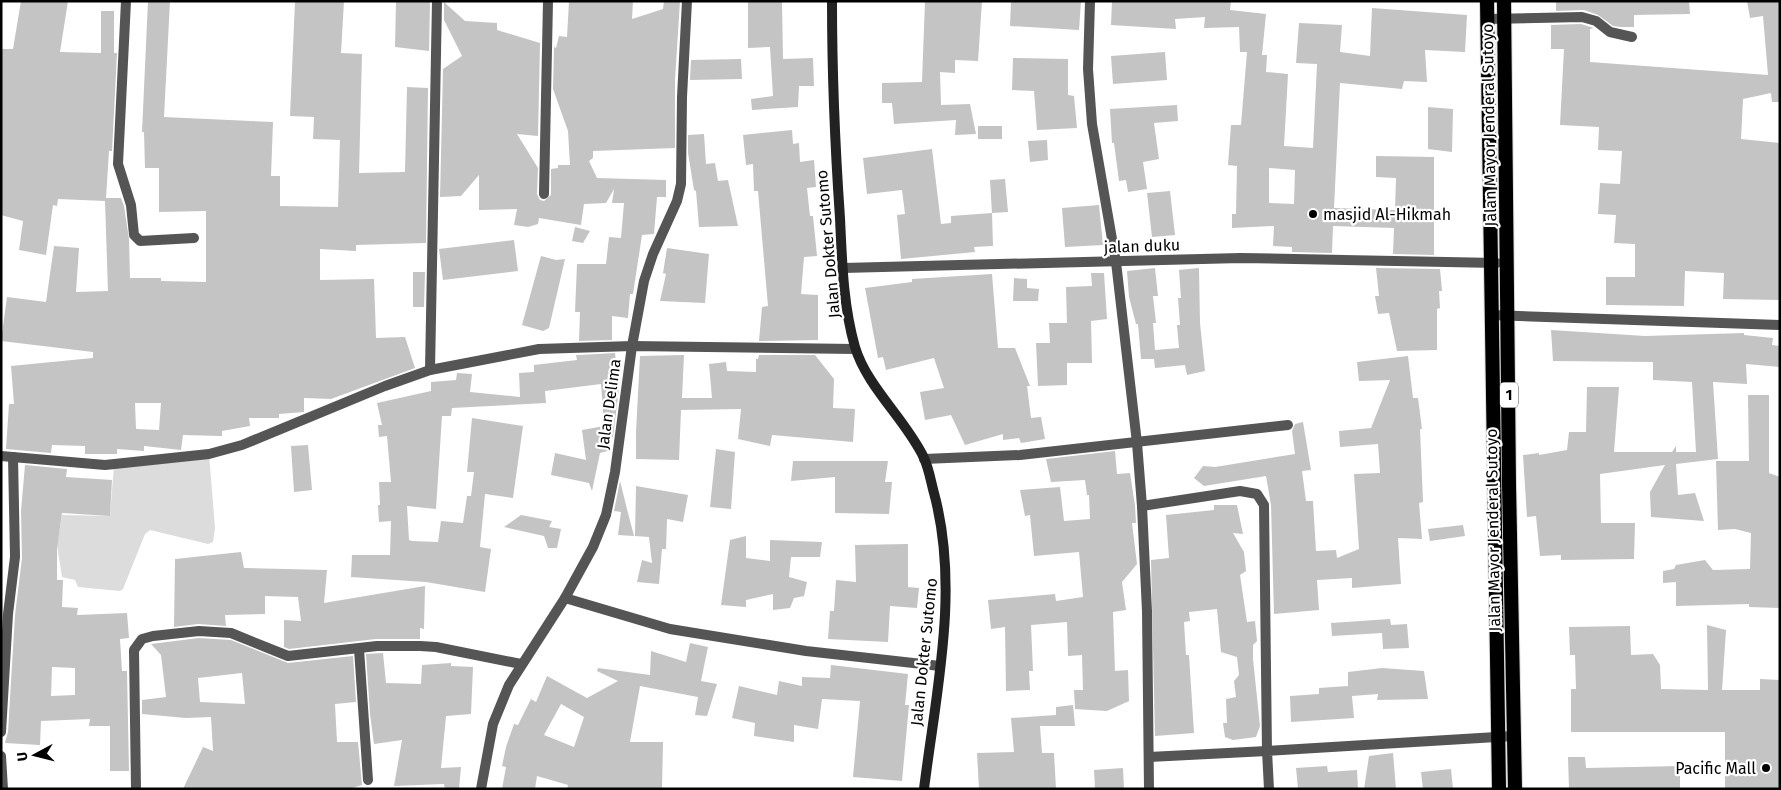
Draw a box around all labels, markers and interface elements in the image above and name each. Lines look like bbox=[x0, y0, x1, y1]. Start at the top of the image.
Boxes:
street label: Jalan Mayor Jenderal Sutoyo bbox=[1478, 23, 1500, 227]
street label: Jalan Dokter Sutomo bbox=[812, 169, 844, 319]
place label: masjid Al-Hikmah bbox=[1323, 205, 1451, 224]
marker: masjid Al-Hikmah bbox=[1307, 208, 1319, 220]
street label: jalan duku bbox=[1103, 235, 1180, 257]
street label: Jalan Delima bbox=[593, 358, 625, 450]
road number: 1 bbox=[1500, 382, 1518, 408]
street label: Jalan Mayor Jenderal Sutoyo bbox=[1482, 428, 1504, 632]
street label: Jalan Dokter Sutomo bbox=[907, 577, 941, 727]
north arrow bbox=[10, 730, 60, 780]
text: U bbox=[14, 751, 32, 762]
place label: Pacific Mall bbox=[1675, 759, 1756, 778]
marker: Pacific Mall bbox=[1760, 762, 1772, 774]

